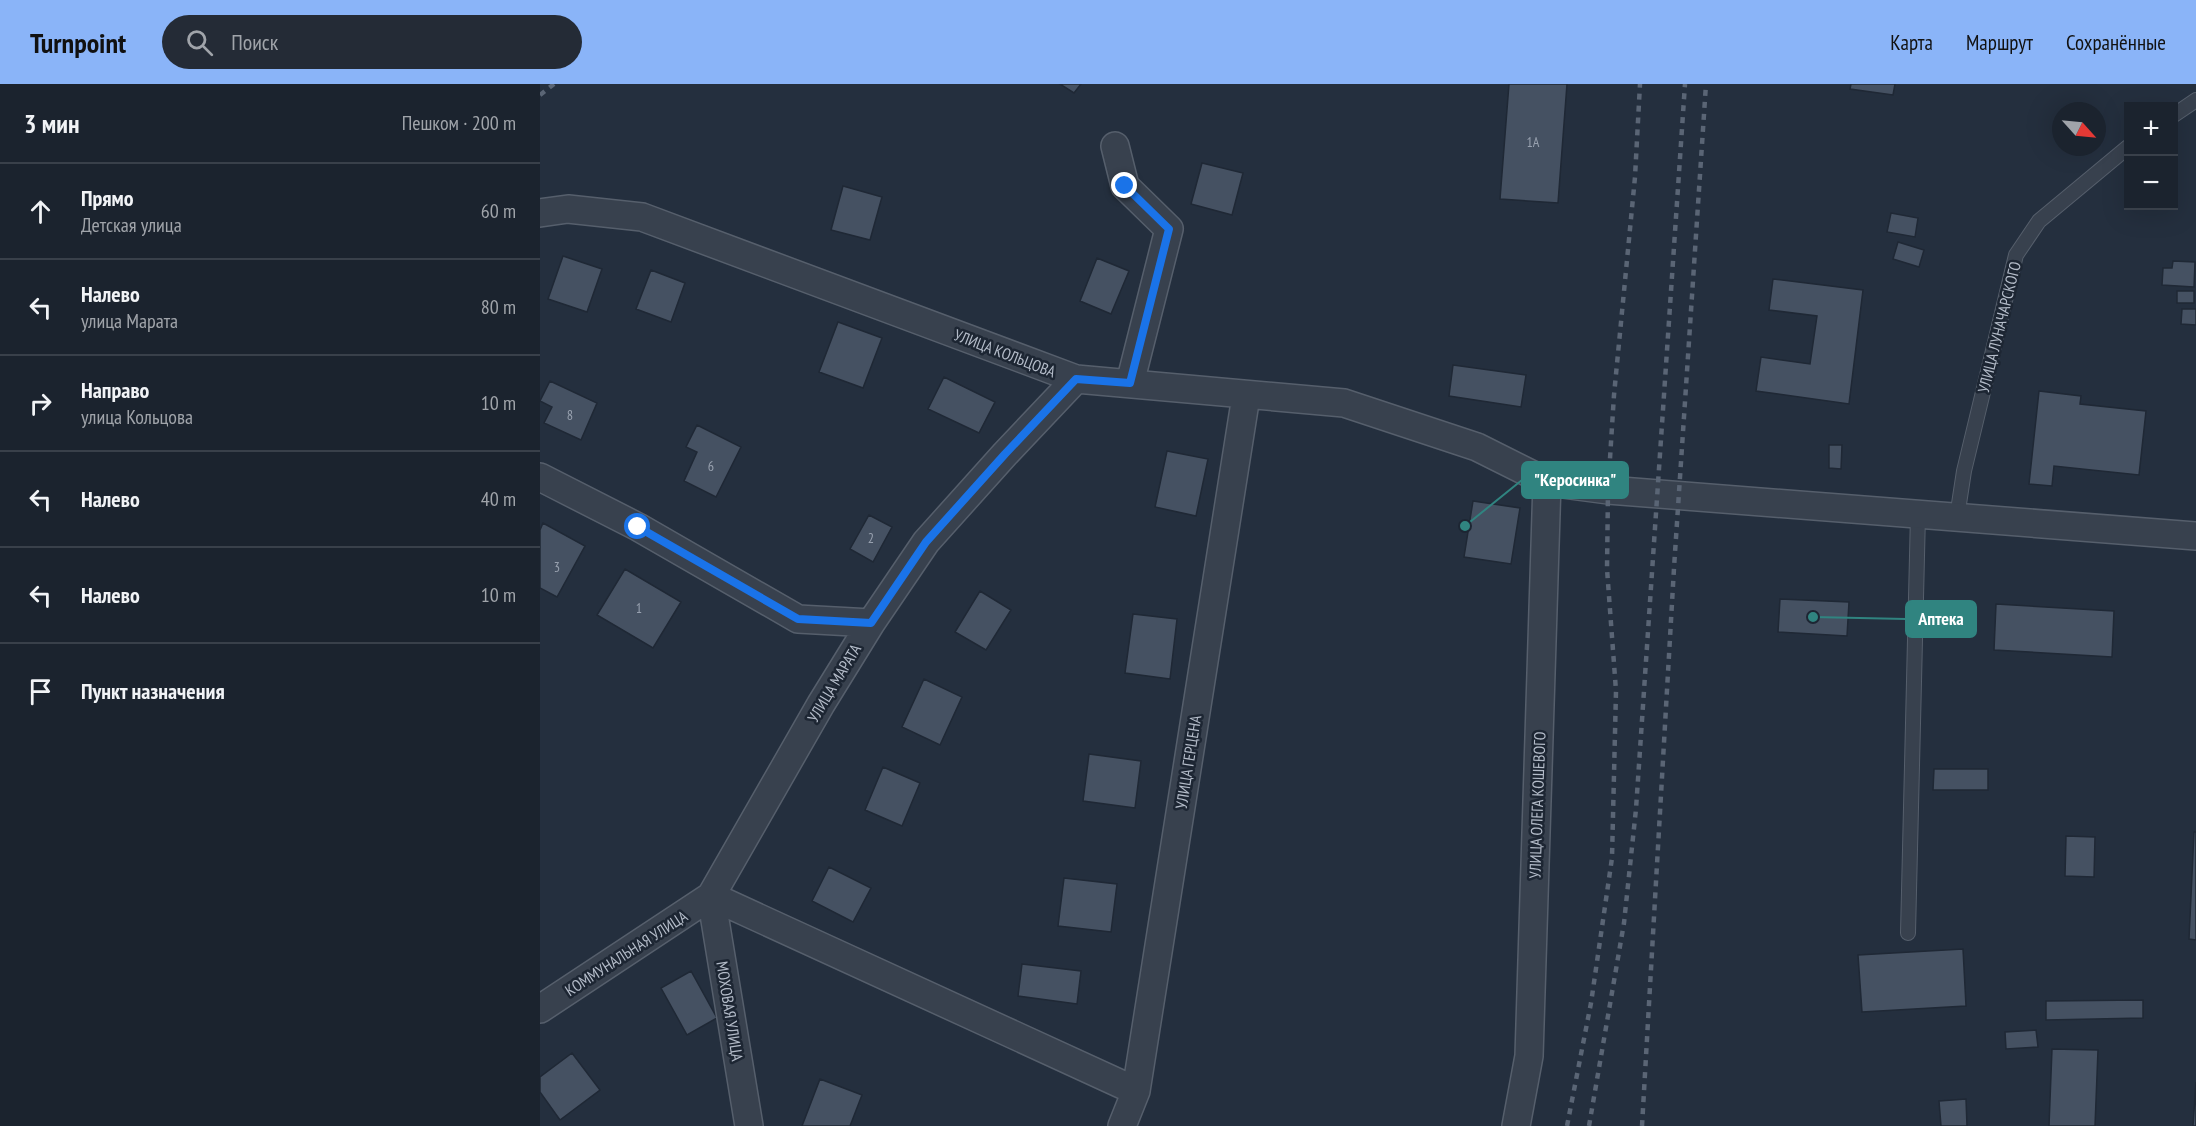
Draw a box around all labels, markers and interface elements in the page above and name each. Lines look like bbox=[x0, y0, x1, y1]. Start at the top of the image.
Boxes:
search box bbox=[162, 15, 582, 69]
text: Turnpoint bbox=[30, 24, 126, 61]
icon: search bbox=[183, 26, 216, 59]
text: Поиск bbox=[231, 28, 278, 56]
text: Карта bbox=[1890, 29, 1933, 56]
text: Маршрут bbox=[1966, 29, 2033, 56]
text: Сохранённые bbox=[2066, 29, 2166, 56]
north arrow bbox=[2052, 102, 2106, 156]
map controls bbox=[2124, 102, 2178, 210]
button: + bbox=[2124, 102, 2178, 156]
text: 3 мин bbox=[24, 107, 79, 140]
text: Пешком · 200 m bbox=[402, 110, 516, 136]
house number: 1А bbox=[1527, 133, 1540, 151]
button: − bbox=[2124, 156, 2178, 210]
route end bbox=[1111, 172, 1137, 198]
text: Прямо bbox=[81, 184, 134, 212]
icon: ahead bbox=[24, 195, 57, 228]
text: 60 m bbox=[481, 198, 516, 224]
text: Детская улица bbox=[81, 212, 182, 238]
street label: УЛИЦА ЛУНАЧАРСКОГО bbox=[1973, 259, 2025, 395]
text: Налево bbox=[81, 280, 140, 308]
icon: left bbox=[24, 291, 57, 324]
text: 80 m bbox=[481, 294, 516, 320]
text: улица Марата bbox=[81, 308, 178, 334]
street label: УЛИЦА КОЛЬЦОВА bbox=[951, 324, 1059, 382]
text: Направо bbox=[81, 376, 149, 404]
icon: right bbox=[24, 387, 57, 420]
text: 10 m bbox=[481, 390, 516, 416]
text: улица Кольцова bbox=[81, 404, 193, 430]
house number: 8 bbox=[567, 406, 573, 424]
house number: 6 bbox=[708, 457, 714, 475]
callout: "Керосинка" bbox=[1522, 462, 1628, 498]
text: "Керосинка" bbox=[1534, 468, 1616, 491]
icon: left bbox=[24, 483, 57, 516]
text: Налево bbox=[81, 485, 140, 513]
text: 40 m bbox=[481, 486, 516, 512]
route start bbox=[624, 513, 650, 539]
house number: 2 bbox=[868, 529, 874, 547]
house number: 3 bbox=[554, 558, 560, 576]
icon: left bbox=[24, 579, 57, 612]
text: Налево bbox=[81, 581, 140, 609]
text: 10 m bbox=[481, 582, 516, 608]
house number: 1 bbox=[636, 599, 642, 617]
callout: Аптека bbox=[1906, 601, 1976, 637]
text: Аптека bbox=[1917, 607, 1964, 630]
street label: УЛИЦА МАРАТА bbox=[803, 640, 865, 726]
icon: arrive bbox=[24, 675, 57, 708]
text: Пункт назначения bbox=[81, 677, 225, 705]
street label: УЛИЦА ГЕРЦЕНА bbox=[1171, 713, 1205, 810]
street label: УЛИЦА ОЛЕГА КОШЕВОГО bbox=[1524, 731, 1550, 879]
street label: КОММУНАЛЬНАЯ УЛИЦА bbox=[561, 906, 691, 1000]
street label: МОХОВАЯ УЛИЦА bbox=[712, 960, 748, 1063]

